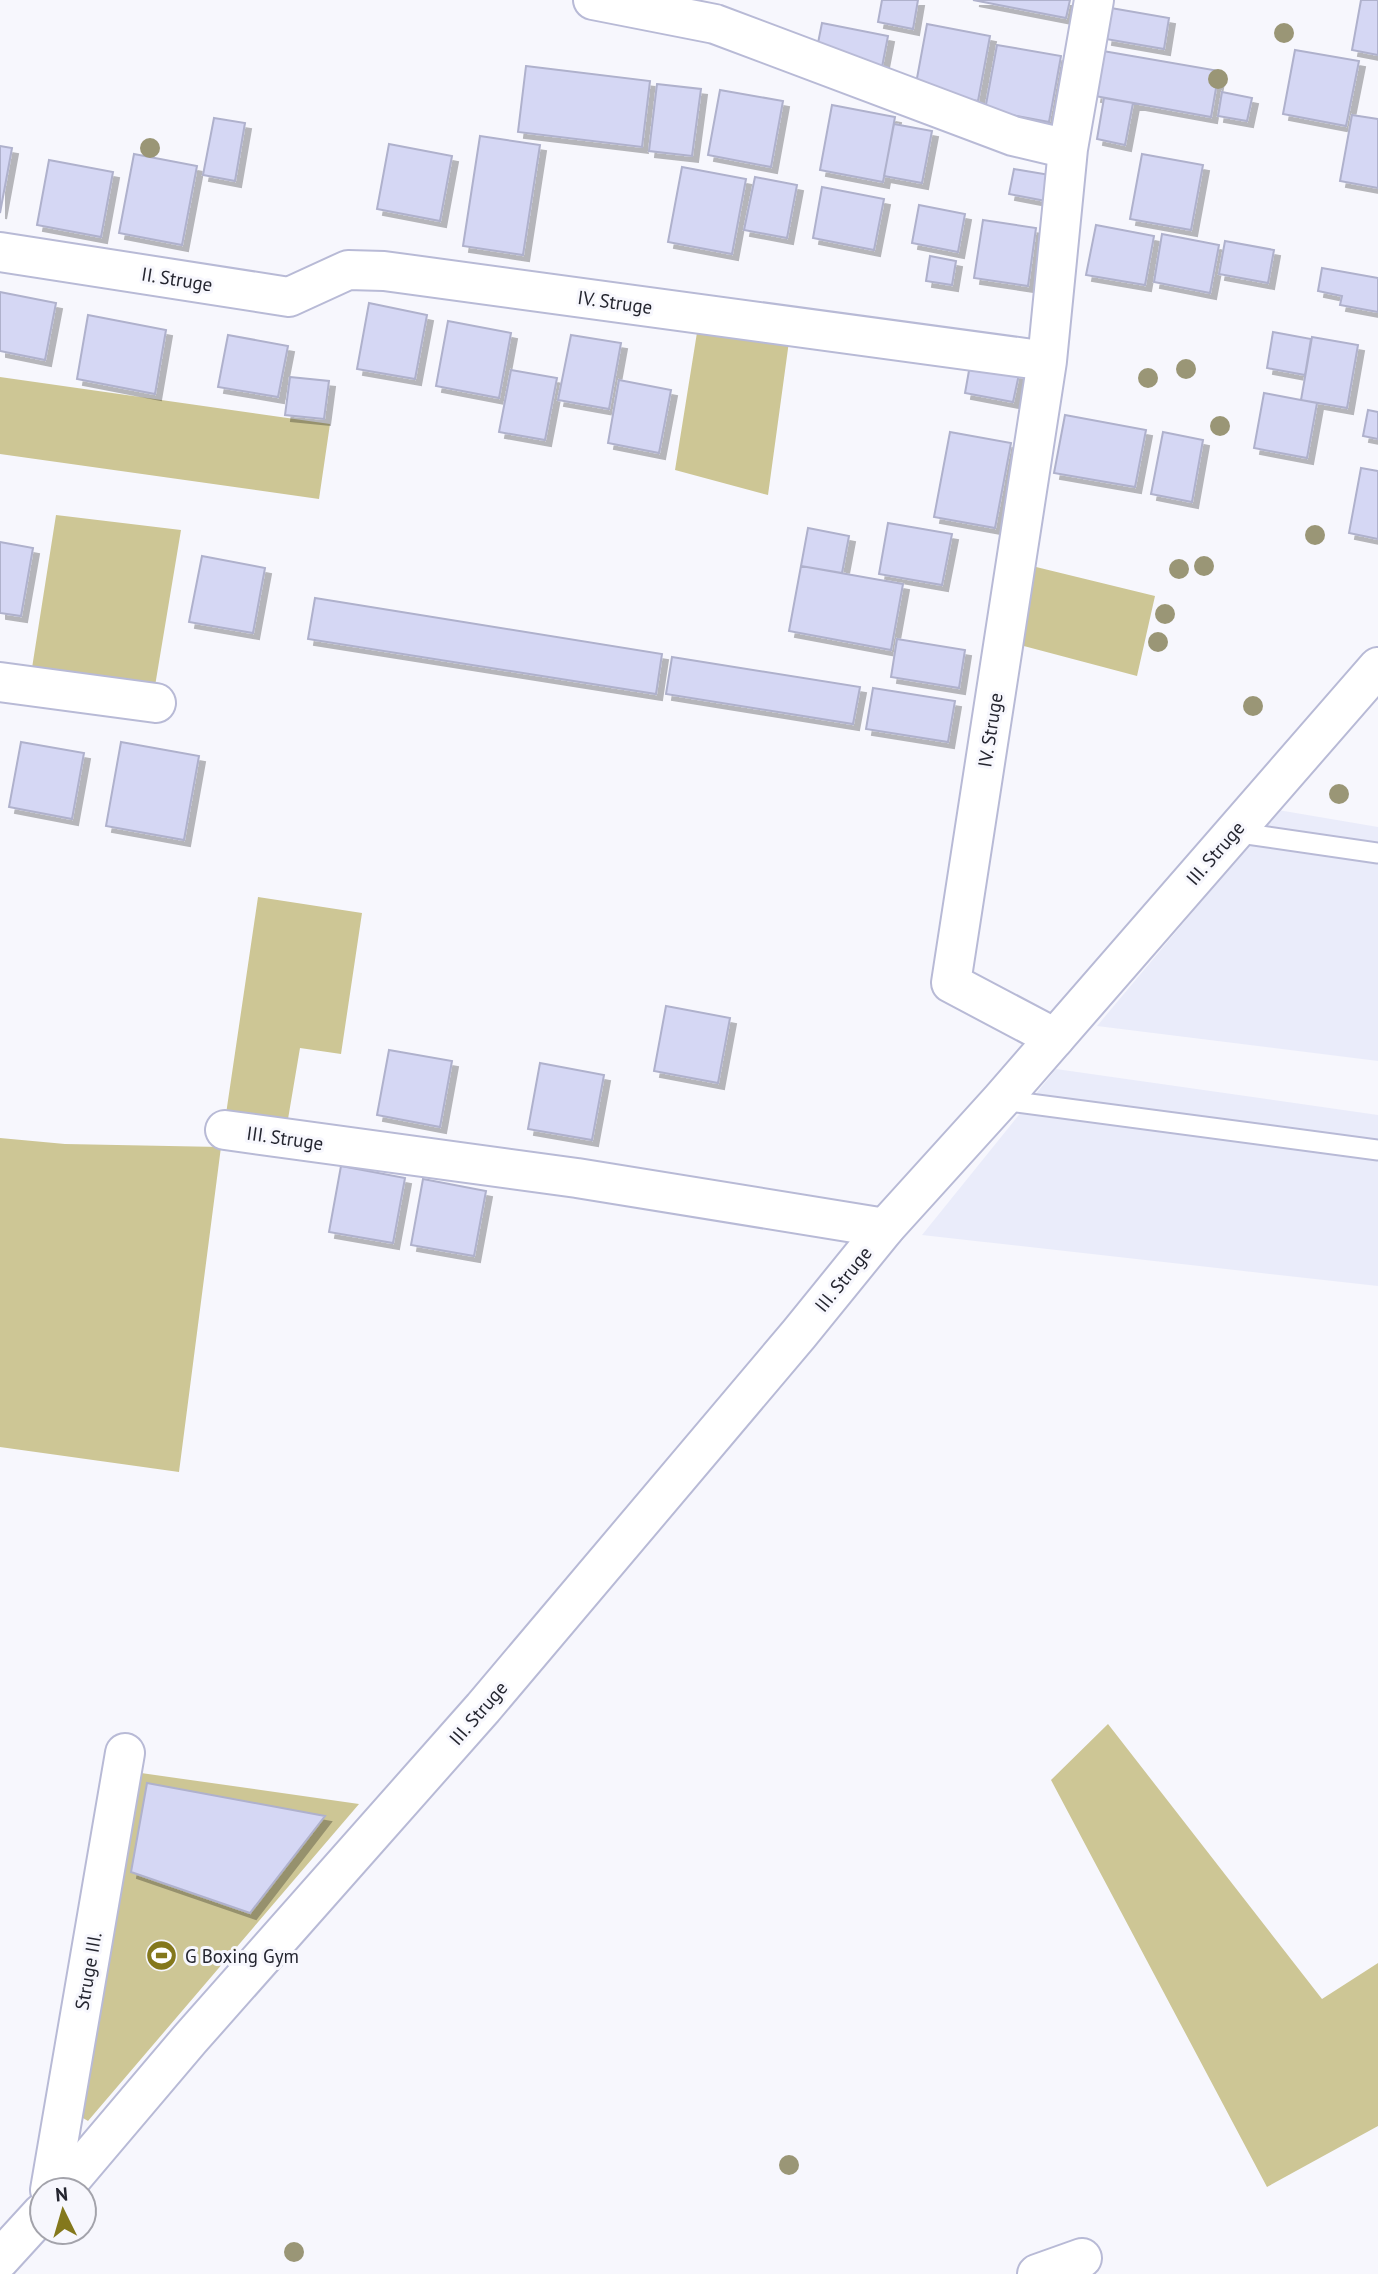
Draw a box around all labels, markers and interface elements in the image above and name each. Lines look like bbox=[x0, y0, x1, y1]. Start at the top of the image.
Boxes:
street label: II. Struge bbox=[140, 262, 214, 296]
street label: IV. Struge bbox=[576, 285, 654, 319]
street label: IV. Struge bbox=[972, 691, 1008, 769]
street label: III. Struge bbox=[1181, 816, 1249, 890]
street label: III. Struge bbox=[245, 1121, 325, 1155]
street label: III. Struge bbox=[809, 1241, 877, 1317]
street label: III. Struge bbox=[444, 1676, 512, 1750]
street label: Struge III. bbox=[69, 1930, 107, 2012]
sports icon: G Boxing Gym bbox=[145, 1939, 179, 1973]
place label: G Boxing Gym bbox=[185, 1944, 299, 1968]
north arrow bbox=[28, 2176, 98, 2246]
text: N bbox=[54, 2182, 69, 2207]

